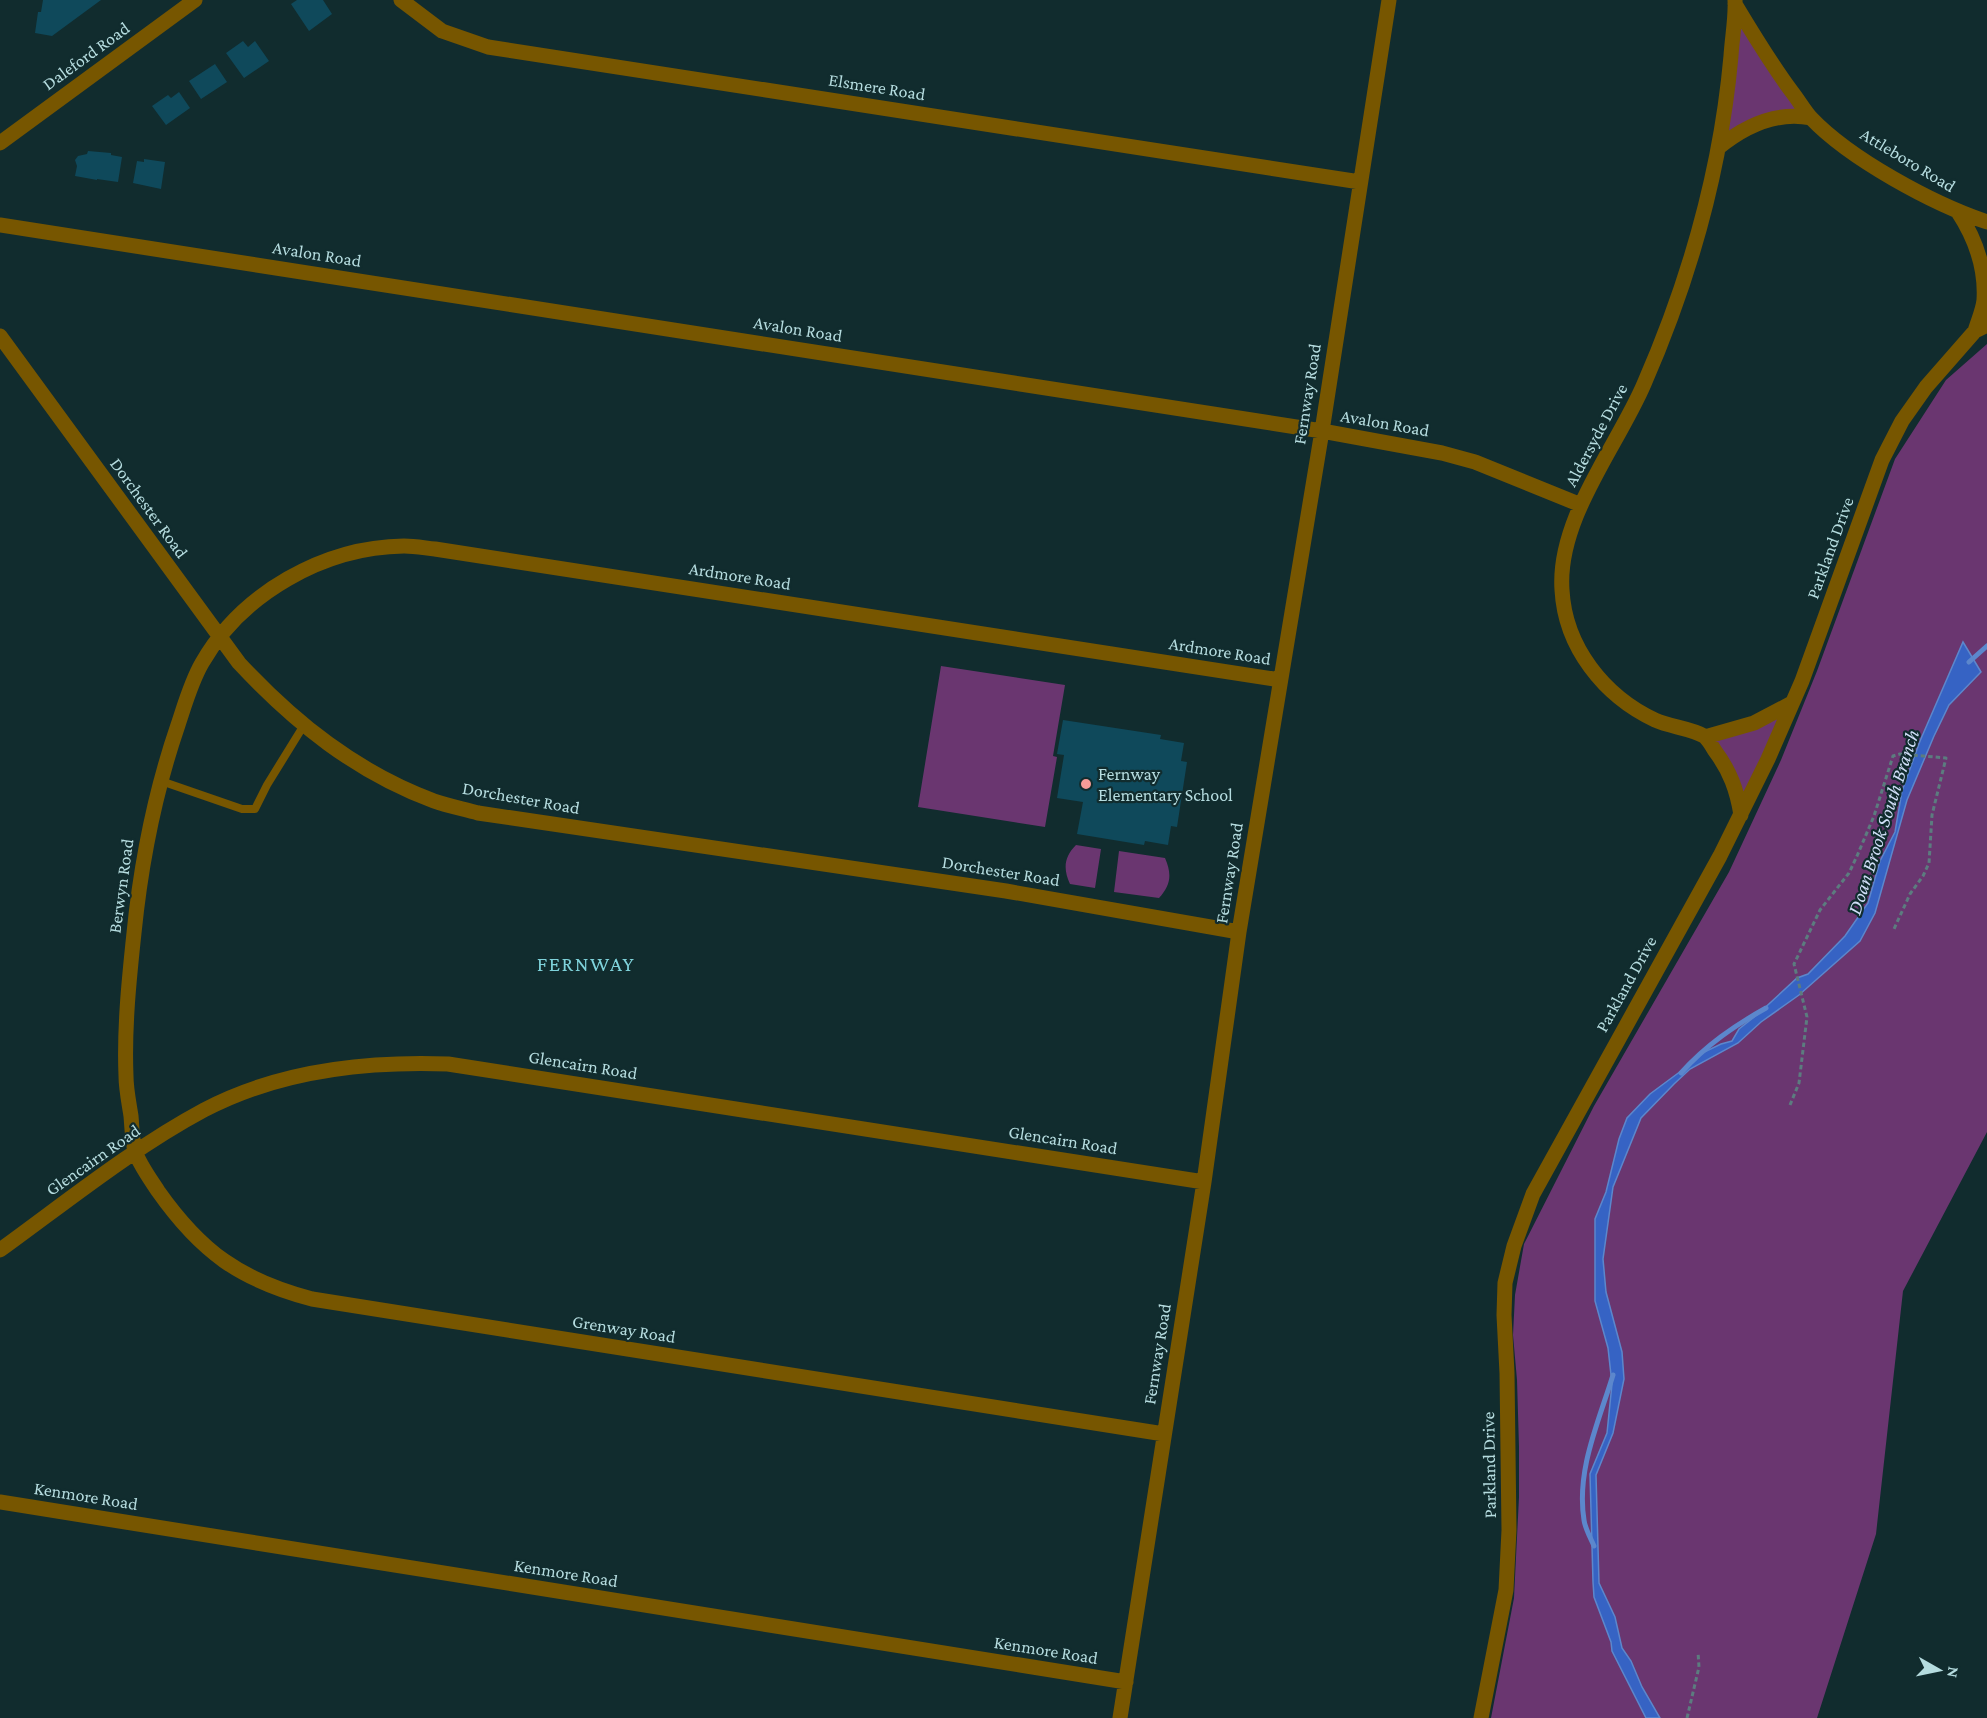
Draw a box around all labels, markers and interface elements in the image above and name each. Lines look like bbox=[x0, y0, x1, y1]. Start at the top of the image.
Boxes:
street label: Daleford Road bbox=[39, 17, 134, 94]
street label: Elsmere Road bbox=[827, 69, 927, 105]
street label: Attleboro Road bbox=[1857, 124, 1960, 197]
street label: Avalon Road bbox=[271, 237, 363, 271]
street label: Avalon Road bbox=[752, 312, 844, 346]
street label: Fernway Road bbox=[1289, 342, 1325, 446]
street label: Aldersyde Drive bbox=[1560, 380, 1632, 490]
street label: Avalon Road bbox=[1339, 405, 1431, 441]
street label: Dorchester Road bbox=[106, 454, 192, 562]
street label: Parkland Drive bbox=[1802, 494, 1858, 602]
street label: Ardmore Road bbox=[688, 558, 793, 594]
street label: Ardmore Road bbox=[1168, 633, 1273, 669]
water label: Doan Brook South Branch bbox=[1843, 727, 1923, 917]
place label: Fernway Elementary School bbox=[1098, 764, 1233, 805]
marker: Fernway Elementary School bbox=[1079, 777, 1093, 791]
street label: Dorchester Road bbox=[461, 778, 582, 818]
street label: Fernway Road bbox=[1211, 821, 1247, 925]
street label: Berwyn Road bbox=[104, 837, 138, 935]
street label: Dorchester Road bbox=[941, 852, 1062, 890]
street label: Parkland Drive bbox=[1591, 932, 1661, 1036]
district label: FERNWAY bbox=[537, 952, 635, 976]
street label: Glencairn Road bbox=[527, 1047, 639, 1084]
street label: Glencairn Road bbox=[42, 1120, 144, 1200]
street label: Glencairn Road bbox=[1007, 1122, 1119, 1159]
street label: Fernway Road bbox=[1139, 1302, 1175, 1406]
street label: Grenway Road bbox=[571, 1311, 678, 1347]
street label: Parkland Drive bbox=[1478, 1411, 1500, 1519]
street label: Kenmore Road bbox=[33, 1478, 140, 1514]
street label: Kenmore Road bbox=[513, 1555, 620, 1591]
street label: Kenmore Road bbox=[993, 1632, 1100, 1668]
north arrow bbox=[1909, 1640, 1969, 1700]
text: N bbox=[1944, 1666, 1963, 1679]

